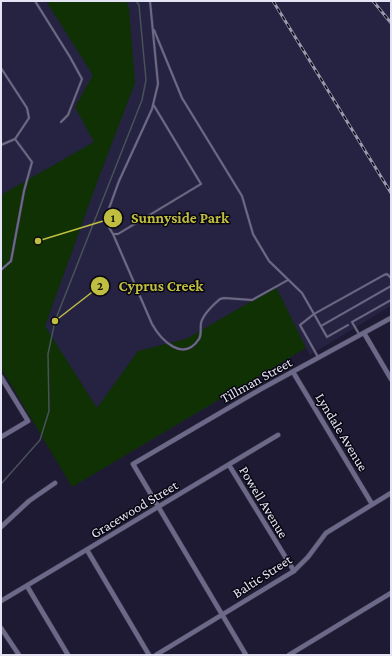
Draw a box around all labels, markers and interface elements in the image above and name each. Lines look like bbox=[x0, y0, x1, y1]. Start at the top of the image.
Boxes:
callout: Sunnyside Park bbox=[103, 205, 237, 232]
text: Sunnyside Park bbox=[131, 210, 230, 226]
text: 1 bbox=[111, 211, 116, 225]
callout: Cyprus Creek bbox=[90, 272, 211, 299]
text: Cyprus Creek bbox=[118, 278, 204, 294]
text: 2 bbox=[97, 279, 103, 293]
street label: Tillman Street bbox=[217, 354, 295, 406]
street label: Lyndale Avenue bbox=[312, 390, 372, 474]
street label: Powell Avenue bbox=[236, 463, 292, 541]
street label: Gracewood Street bbox=[88, 477, 181, 541]
street label: Baltic Street bbox=[229, 551, 295, 601]

